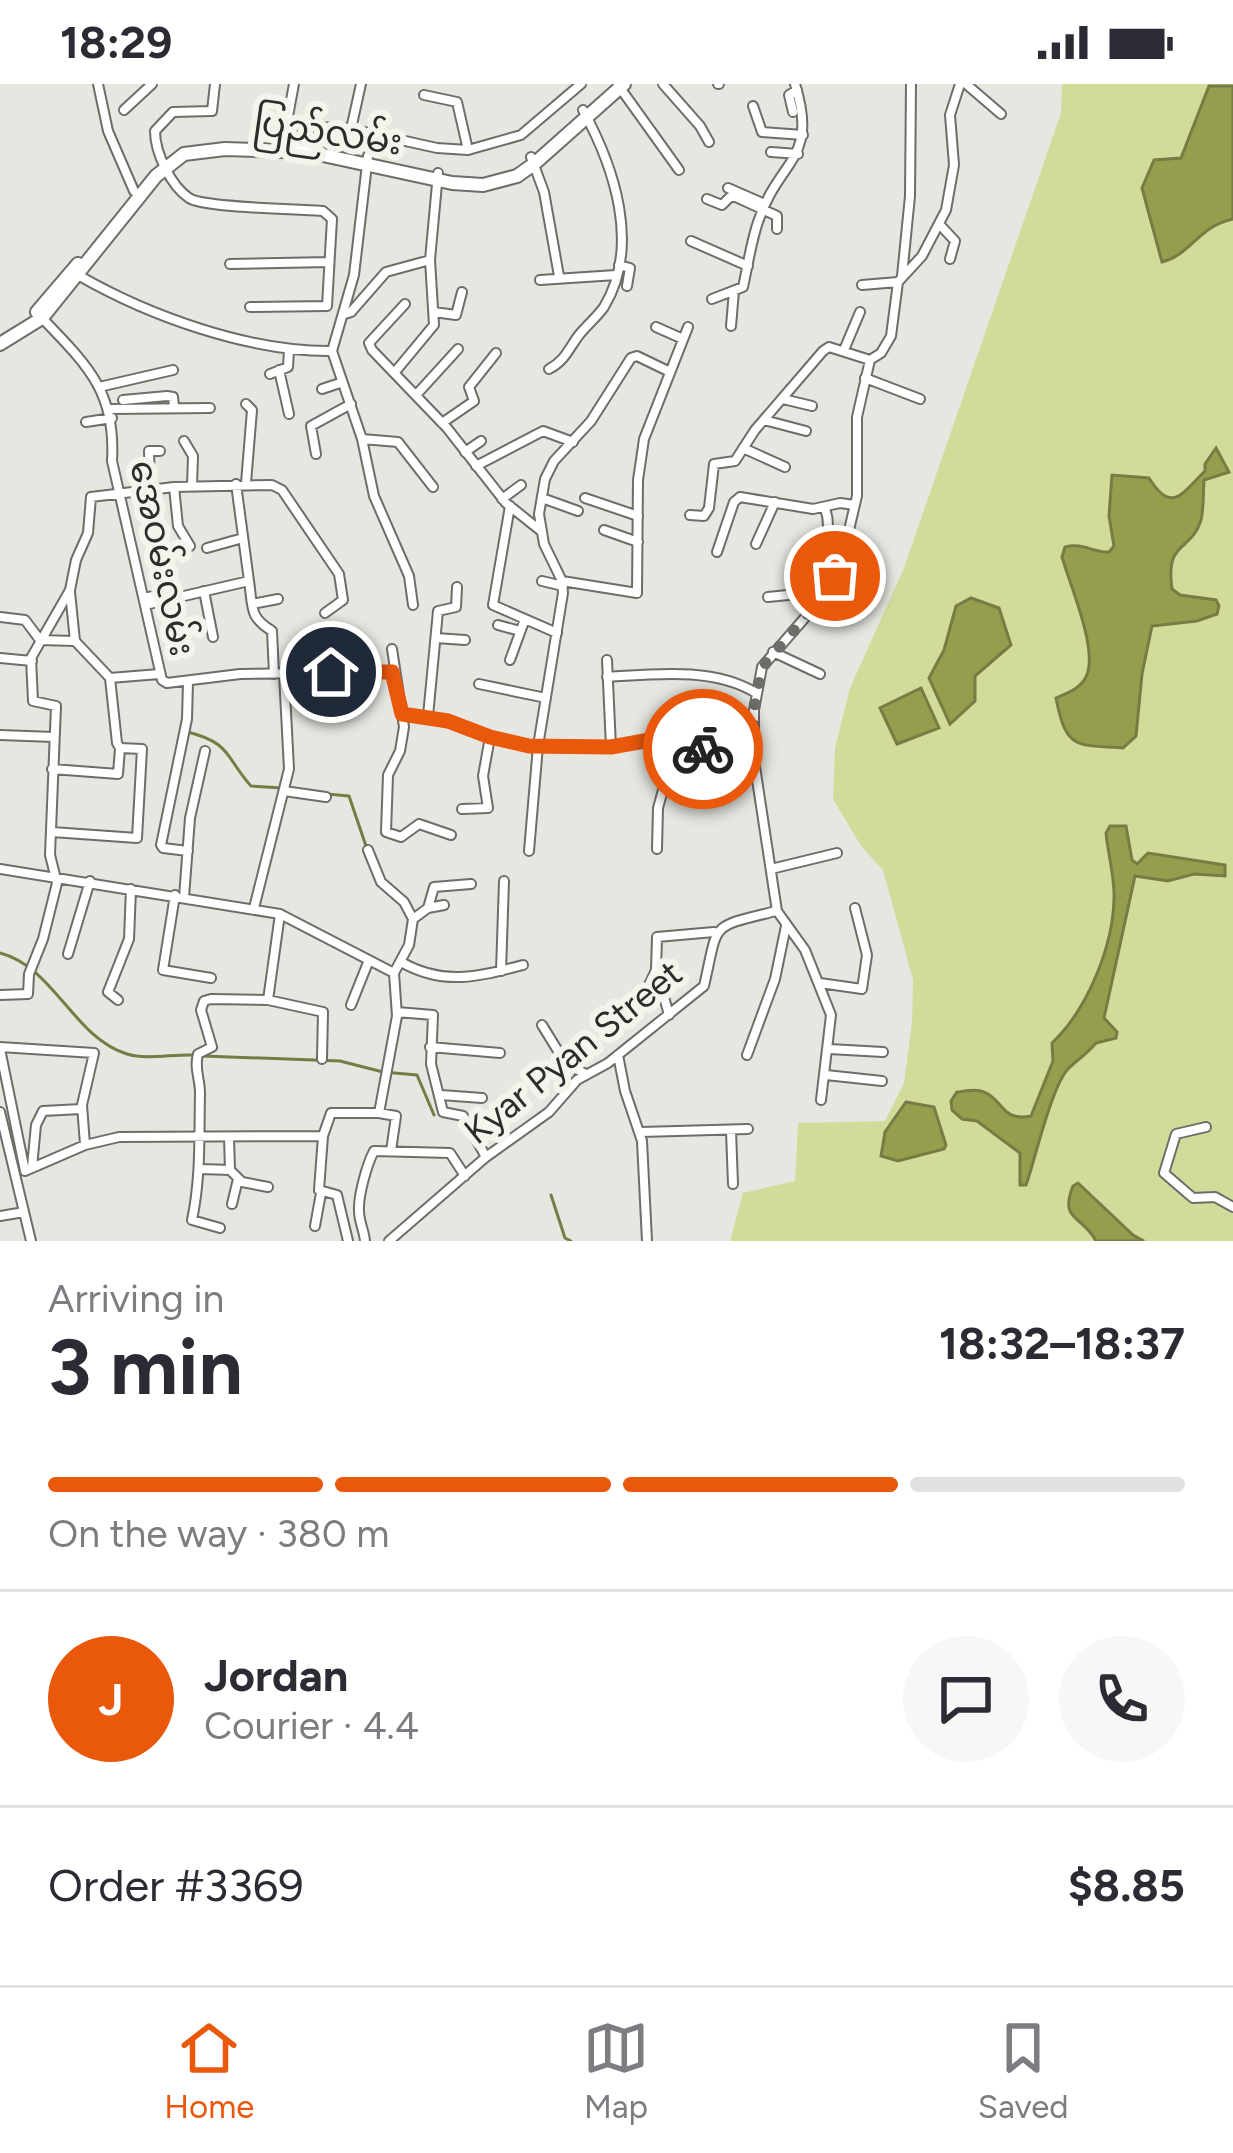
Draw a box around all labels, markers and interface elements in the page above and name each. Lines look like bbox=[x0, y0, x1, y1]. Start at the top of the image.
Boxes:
text: 18:29 bbox=[60, 15, 172, 69]
street label: ပြည်လမ်း bbox=[250, 97, 406, 172]
street label: အေဝမ်းလမ်း bbox=[121, 456, 208, 660]
pin bbox=[784, 525, 886, 627]
icon: bag bbox=[802, 543, 868, 609]
pin bbox=[280, 621, 382, 723]
icon: home bbox=[298, 639, 364, 705]
courier bbox=[643, 689, 763, 809]
icon: bike bbox=[670, 716, 736, 782]
street label: Kyar Pyan Street bbox=[456, 951, 690, 1153]
text: Arriving in bbox=[48, 1275, 224, 1322]
text: 18:32–18:37 bbox=[939, 1316, 1185, 1370]
text: 3 min bbox=[48, 1320, 243, 1414]
text: On the way · 380 m bbox=[48, 1510, 389, 1557]
button: chat bbox=[903, 1636, 1029, 1762]
button: phone bbox=[1059, 1636, 1185, 1762]
text: Jordan bbox=[204, 1648, 348, 1702]
text: J bbox=[99, 1672, 123, 1726]
text: Courier · 4.4 bbox=[204, 1702, 419, 1749]
text: Order #3369 bbox=[48, 1858, 304, 1912]
text: $8.85 bbox=[1068, 1858, 1185, 1912]
tab: Home bbox=[164, 2015, 254, 2126]
tab: Map bbox=[583, 2015, 649, 2126]
tab: Saved bbox=[978, 2015, 1069, 2126]

